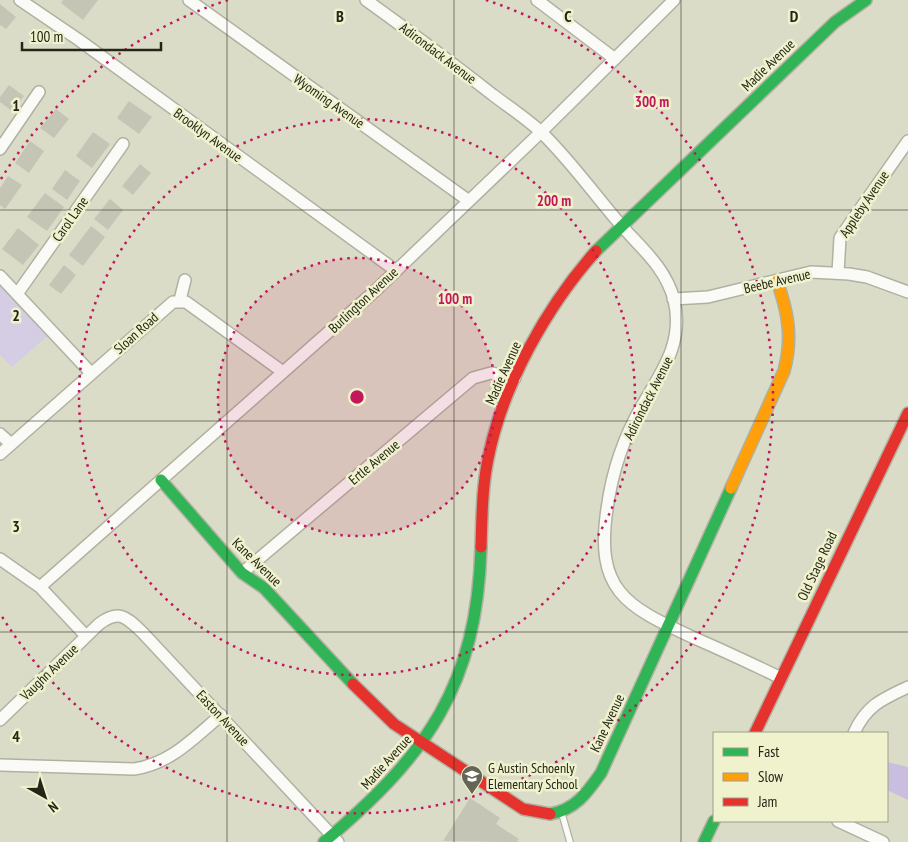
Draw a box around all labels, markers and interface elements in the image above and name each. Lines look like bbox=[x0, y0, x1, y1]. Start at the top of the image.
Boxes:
text: B bbox=[336, 6, 344, 26]
text: C bbox=[564, 6, 572, 26]
text: D bbox=[790, 6, 799, 26]
street label: Adirondack Avenue bbox=[396, 18, 480, 88]
scale bar bbox=[22, 20, 161, 52]
text: 100 m bbox=[30, 27, 63, 46]
street label: Madie Avenue bbox=[738, 35, 799, 95]
street label: Wyoming Avenue bbox=[290, 70, 368, 132]
text: 300 m bbox=[635, 92, 669, 111]
text: 1 bbox=[12, 95, 20, 115]
street label: Brooklyn Avenue bbox=[170, 104, 246, 166]
street label: Appleby Avenue bbox=[835, 167, 893, 241]
text: 200 m bbox=[537, 191, 571, 210]
street label: Carol Lane bbox=[48, 193, 92, 245]
street label: Burlington Avenue bbox=[324, 263, 402, 337]
street label: Beebe Avenue bbox=[742, 265, 812, 297]
text: 100 m bbox=[438, 289, 472, 308]
text: 2 bbox=[12, 305, 20, 325]
street label: Sloan Road bbox=[110, 308, 162, 358]
street label: Madie Avenue bbox=[481, 338, 525, 407]
street label: Adirondack Avenue bbox=[619, 353, 677, 443]
centre of rings bbox=[348, 388, 366, 406]
street label: Ertle Avenue bbox=[345, 435, 403, 489]
text: 3 bbox=[12, 516, 20, 536]
street label: Old Stage Road bbox=[793, 529, 841, 603]
street label: Kane Avenue bbox=[228, 534, 286, 590]
street label: Vaughn Avenue bbox=[15, 640, 82, 705]
street label: Easton Avenue bbox=[192, 686, 254, 750]
street label: Kane Avenue bbox=[586, 691, 628, 755]
text: 4 bbox=[12, 726, 20, 746]
street label: Madie Avenue bbox=[357, 731, 415, 793]
legend bbox=[713, 732, 888, 822]
text: Fast bbox=[758, 742, 779, 761]
place label: G Austin Schoenly Elementary School bbox=[488, 759, 578, 793]
school or university icon: G Austin Schoenly Elementary School bbox=[460, 764, 484, 795]
text: Slow bbox=[758, 767, 783, 786]
north arrow bbox=[20, 772, 70, 822]
text: Jam bbox=[757, 792, 777, 811]
text: N bbox=[45, 798, 62, 816]

